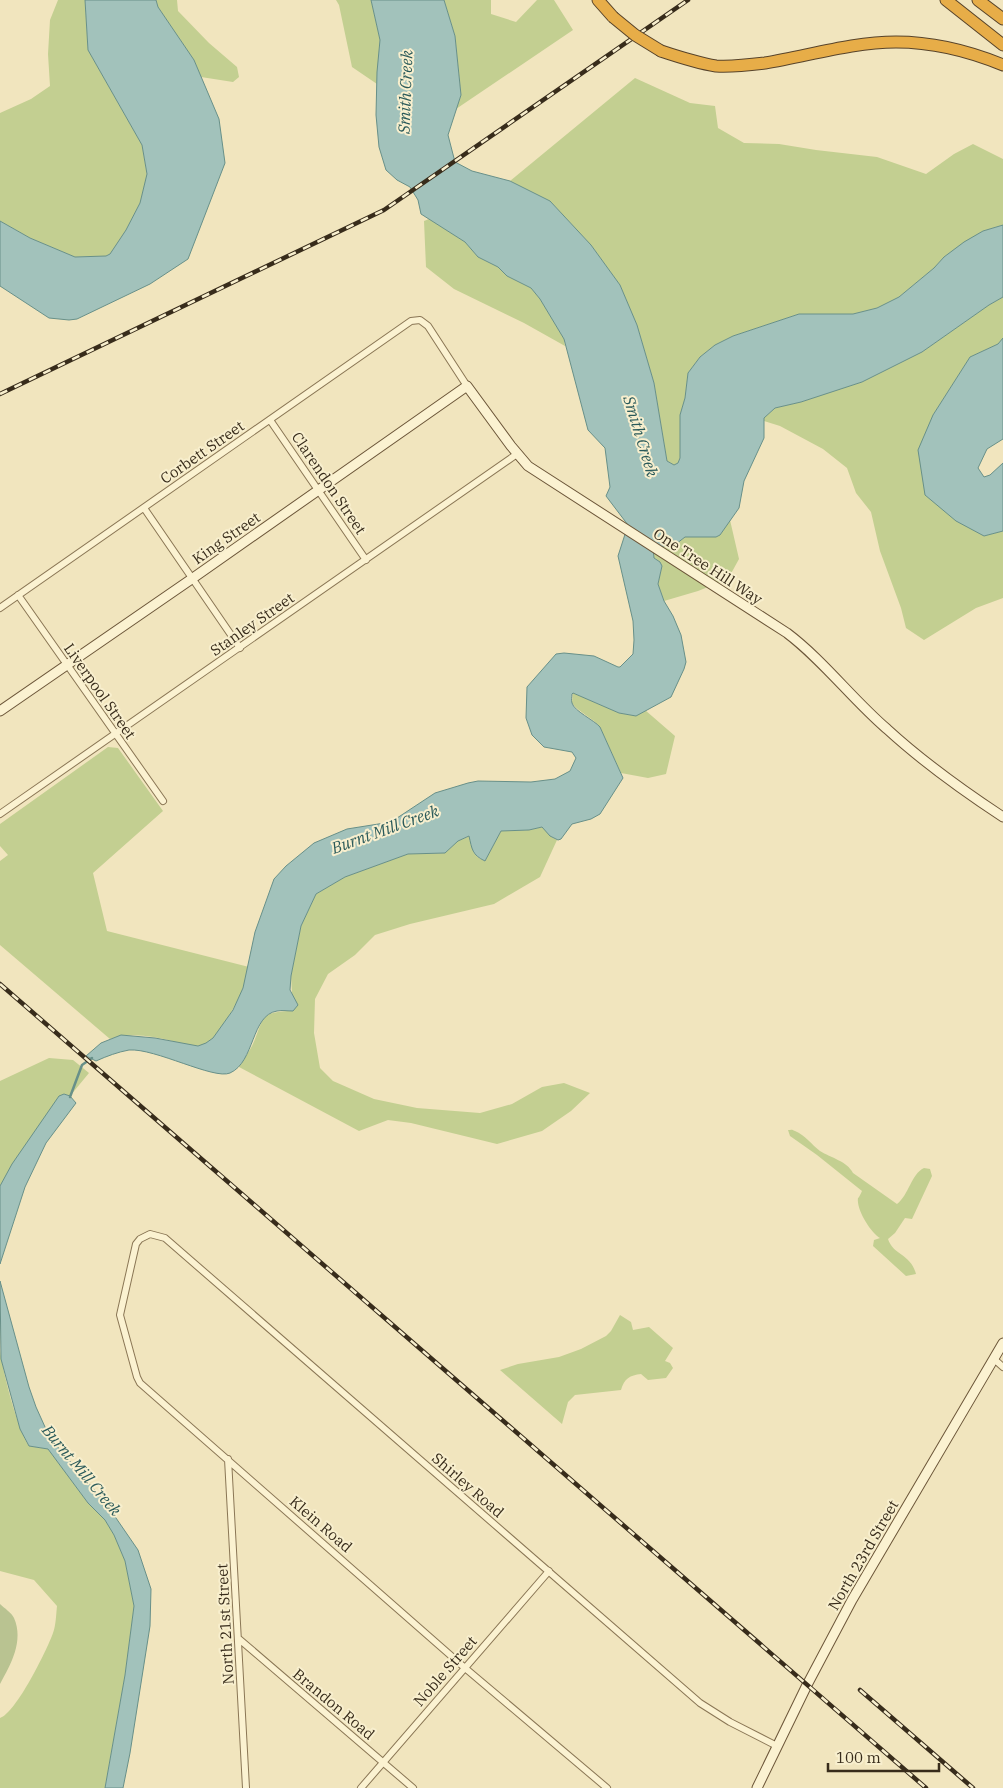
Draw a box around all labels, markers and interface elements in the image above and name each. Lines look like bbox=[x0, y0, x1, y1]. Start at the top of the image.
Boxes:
water label: Smith Creek bbox=[394, 49, 416, 135]
water label: Smith Creek bbox=[619, 392, 663, 480]
street label: Corbett Street bbox=[156, 416, 248, 488]
street label: Clarendon Street bbox=[288, 428, 370, 538]
street label: King Street bbox=[188, 508, 264, 568]
street label: One Tree Hill Way bbox=[650, 524, 766, 608]
street label: Stanley Street bbox=[206, 588, 298, 660]
street label: Liverpool Street bbox=[60, 639, 140, 743]
water label: Burnt Mill Creek bbox=[328, 800, 442, 858]
water label: Burnt Mill Creek bbox=[37, 1420, 126, 1520]
street label: Shirley Road bbox=[428, 1449, 508, 1521]
street label: Klein Road bbox=[286, 1492, 356, 1556]
street label: North 23rd Street bbox=[824, 1496, 902, 1614]
street label: North 21st Street bbox=[212, 1563, 238, 1685]
street label: Noble Street bbox=[409, 1632, 481, 1710]
street label: Brandon Road bbox=[289, 1664, 379, 1744]
scale bar bbox=[828, 1740, 939, 1772]
text: 100 m bbox=[836, 1748, 881, 1767]

